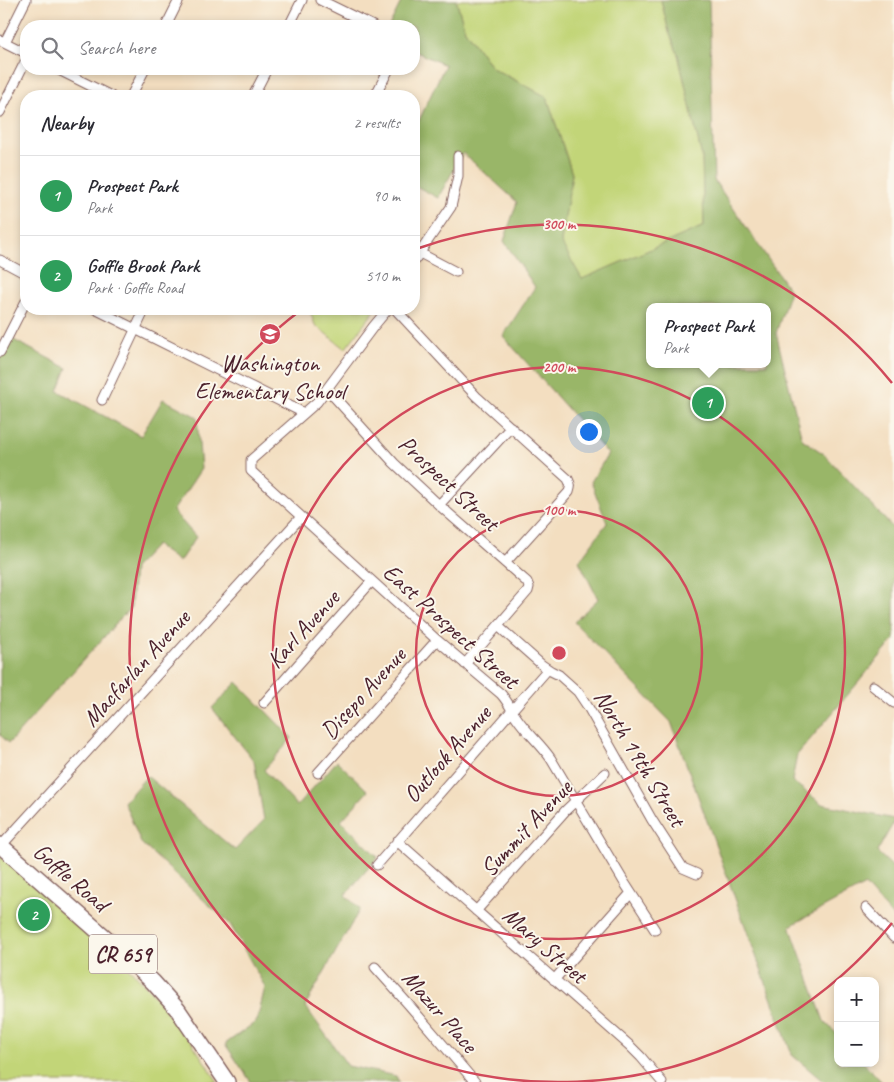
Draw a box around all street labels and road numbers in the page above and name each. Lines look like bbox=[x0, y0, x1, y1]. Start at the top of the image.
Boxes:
street label: Prospect Street bbox=[392, 429, 507, 539]
street label: East Prospect Street bbox=[377, 557, 527, 696]
street label: Karl Avenue bbox=[260, 582, 347, 674]
street label: Macfarlan Avenue bbox=[76, 602, 198, 733]
street label: Disepo Avenue bbox=[314, 639, 414, 745]
street label: North 19th Street bbox=[587, 684, 694, 834]
street label: Outlook Avenue bbox=[396, 697, 499, 809]
street label: Summit Avenue bbox=[474, 772, 580, 883]
street label: Goffle Road bbox=[27, 836, 118, 920]
street label: Mary Street bbox=[497, 900, 595, 991]
road number: CR 659 bbox=[89, 934, 157, 974]
street label: Mazur Place bbox=[396, 963, 486, 1060]

